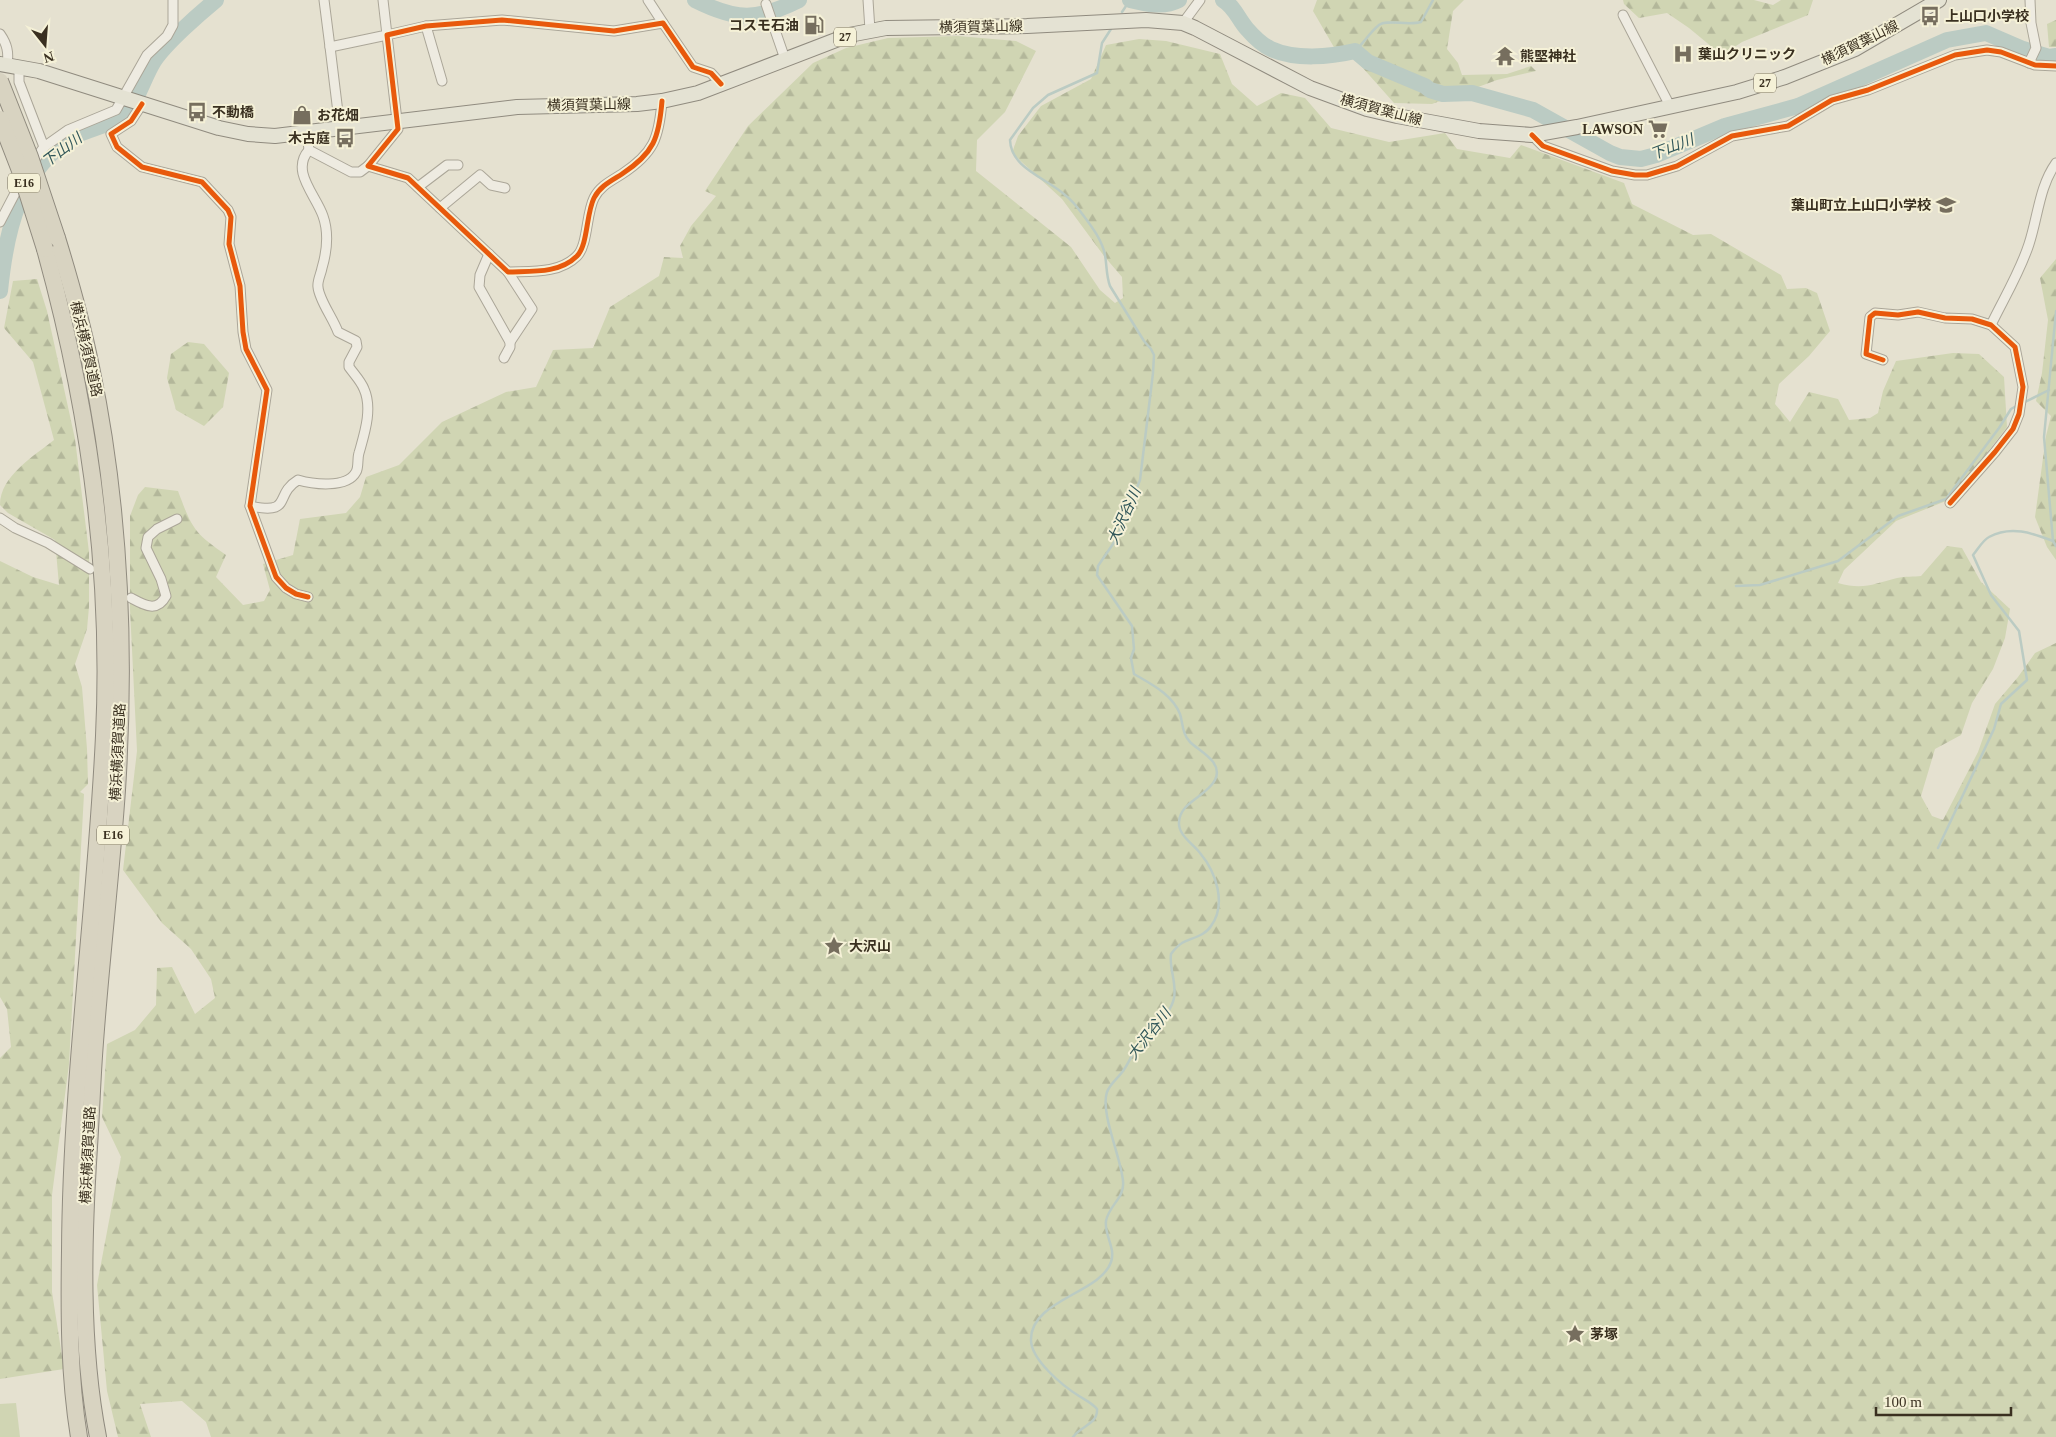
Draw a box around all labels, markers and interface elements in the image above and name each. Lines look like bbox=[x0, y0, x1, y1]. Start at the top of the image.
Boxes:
bus stop icon: 上山口小学校 bbox=[1919, 5, 1941, 27]
place label: 上山口小学校 bbox=[1945, 9, 2029, 24]
fuel station icon: コスモ石油 bbox=[803, 14, 825, 36]
place label: コスモ石油 bbox=[729, 18, 799, 33]
street label: 横須賀葉山線 bbox=[1819, 18, 1901, 68]
street label: 横須賀葉山線 bbox=[939, 19, 1023, 35]
north arrow bbox=[20, 20, 70, 70]
road number: 27 bbox=[834, 28, 856, 46]
hospital icon: 葉山クリニック bbox=[1672, 43, 1694, 65]
temple icon: 熊堅神社 bbox=[1494, 45, 1516, 67]
place label: 葉山クリニック bbox=[1698, 47, 1796, 62]
text: N bbox=[42, 48, 56, 66]
place label: 熊堅神社 bbox=[1520, 48, 1576, 64]
road number: 27 bbox=[1754, 74, 1776, 92]
street label: 横須賀葉山線 bbox=[1338, 92, 1424, 128]
street label: 横須賀葉山線 bbox=[547, 97, 631, 113]
bus stop icon: 不動橋 bbox=[186, 101, 208, 123]
shop icon: お花畑 bbox=[291, 104, 313, 126]
place label: 不動橋 bbox=[212, 105, 254, 120]
place label: お花畑 bbox=[317, 108, 359, 123]
supermarket icon: LAWSON bbox=[1647, 118, 1669, 140]
place label: LAWSON bbox=[1582, 122, 1643, 137]
bus stop icon: 木古庭 bbox=[334, 127, 356, 149]
water label: 下山川 bbox=[39, 129, 86, 170]
place label: 木古庭 bbox=[288, 131, 330, 146]
water label: 下山川 bbox=[1648, 131, 1698, 163]
road number: E16 bbox=[8, 174, 40, 192]
school or university icon: 葉山町立上山口小学校 bbox=[1935, 194, 1957, 216]
place label: 葉山町立上山口小学校 bbox=[1791, 198, 1931, 213]
street label: 横浜横須賀道路 bbox=[68, 300, 104, 398]
water label: 大沢谷川 bbox=[1104, 484, 1144, 547]
street label: 横浜横須賀道路 bbox=[108, 703, 128, 801]
road number: E16 bbox=[97, 826, 129, 844]
place icon: 大沢山 bbox=[823, 935, 845, 957]
place label: 大沢山 bbox=[849, 939, 891, 954]
water label: 大沢谷川 bbox=[1124, 1004, 1175, 1063]
street label: 横浜横須賀道路 bbox=[78, 1106, 98, 1204]
place icon: 茅塚 bbox=[1564, 1323, 1586, 1345]
place label: 茅塚 bbox=[1590, 1327, 1618, 1342]
scale bar bbox=[1876, 1384, 2011, 1416]
text: 100 m bbox=[1884, 1394, 1922, 1410]

